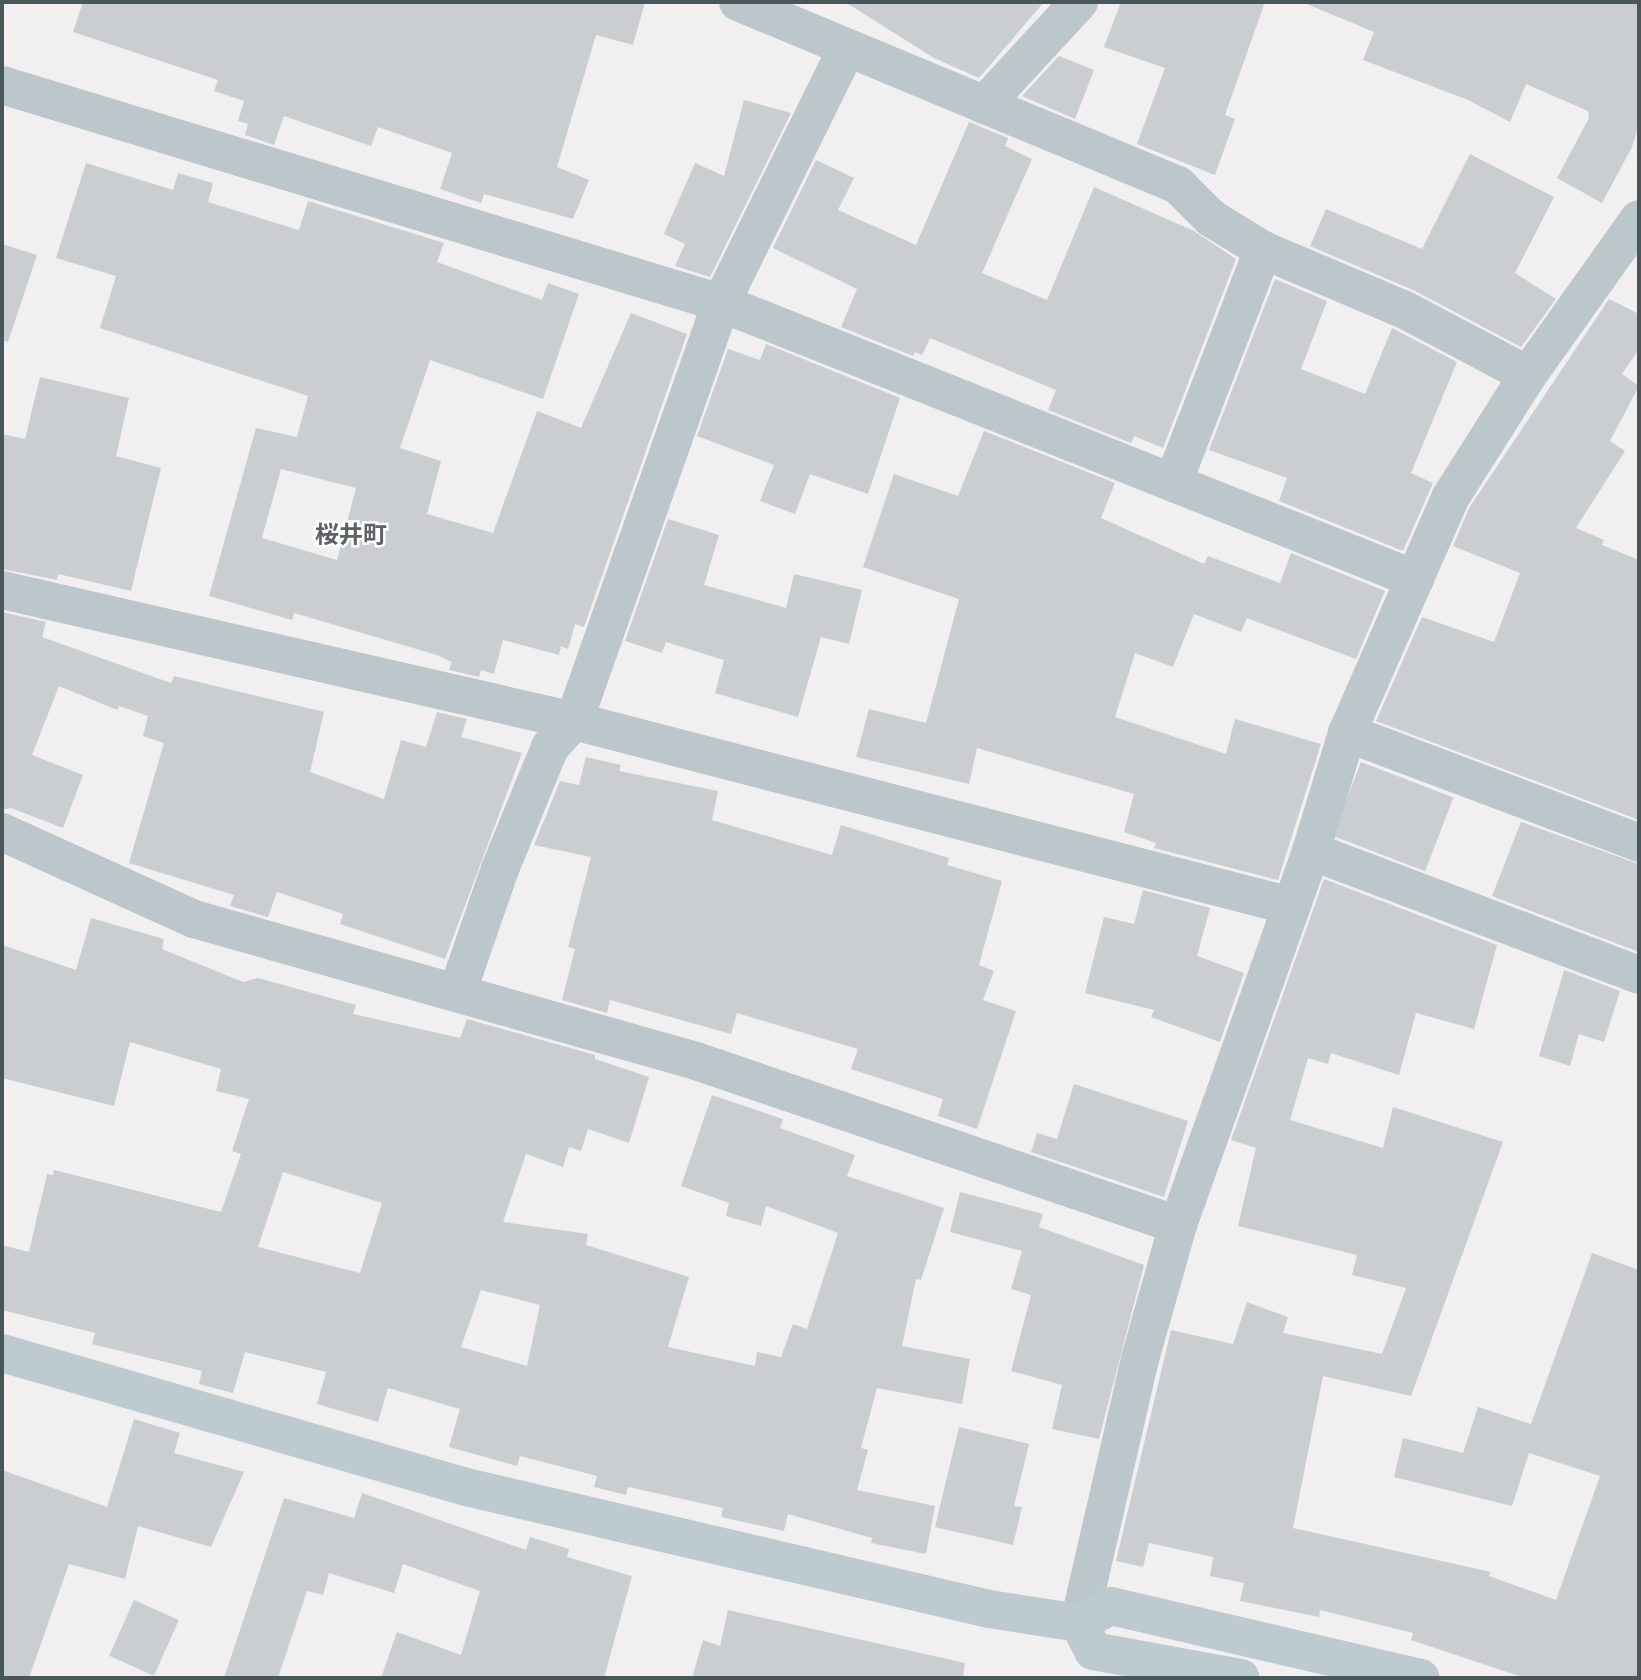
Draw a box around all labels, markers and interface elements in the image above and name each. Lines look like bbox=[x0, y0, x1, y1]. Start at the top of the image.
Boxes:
district label: 桜井町 bbox=[315, 522, 387, 550]

